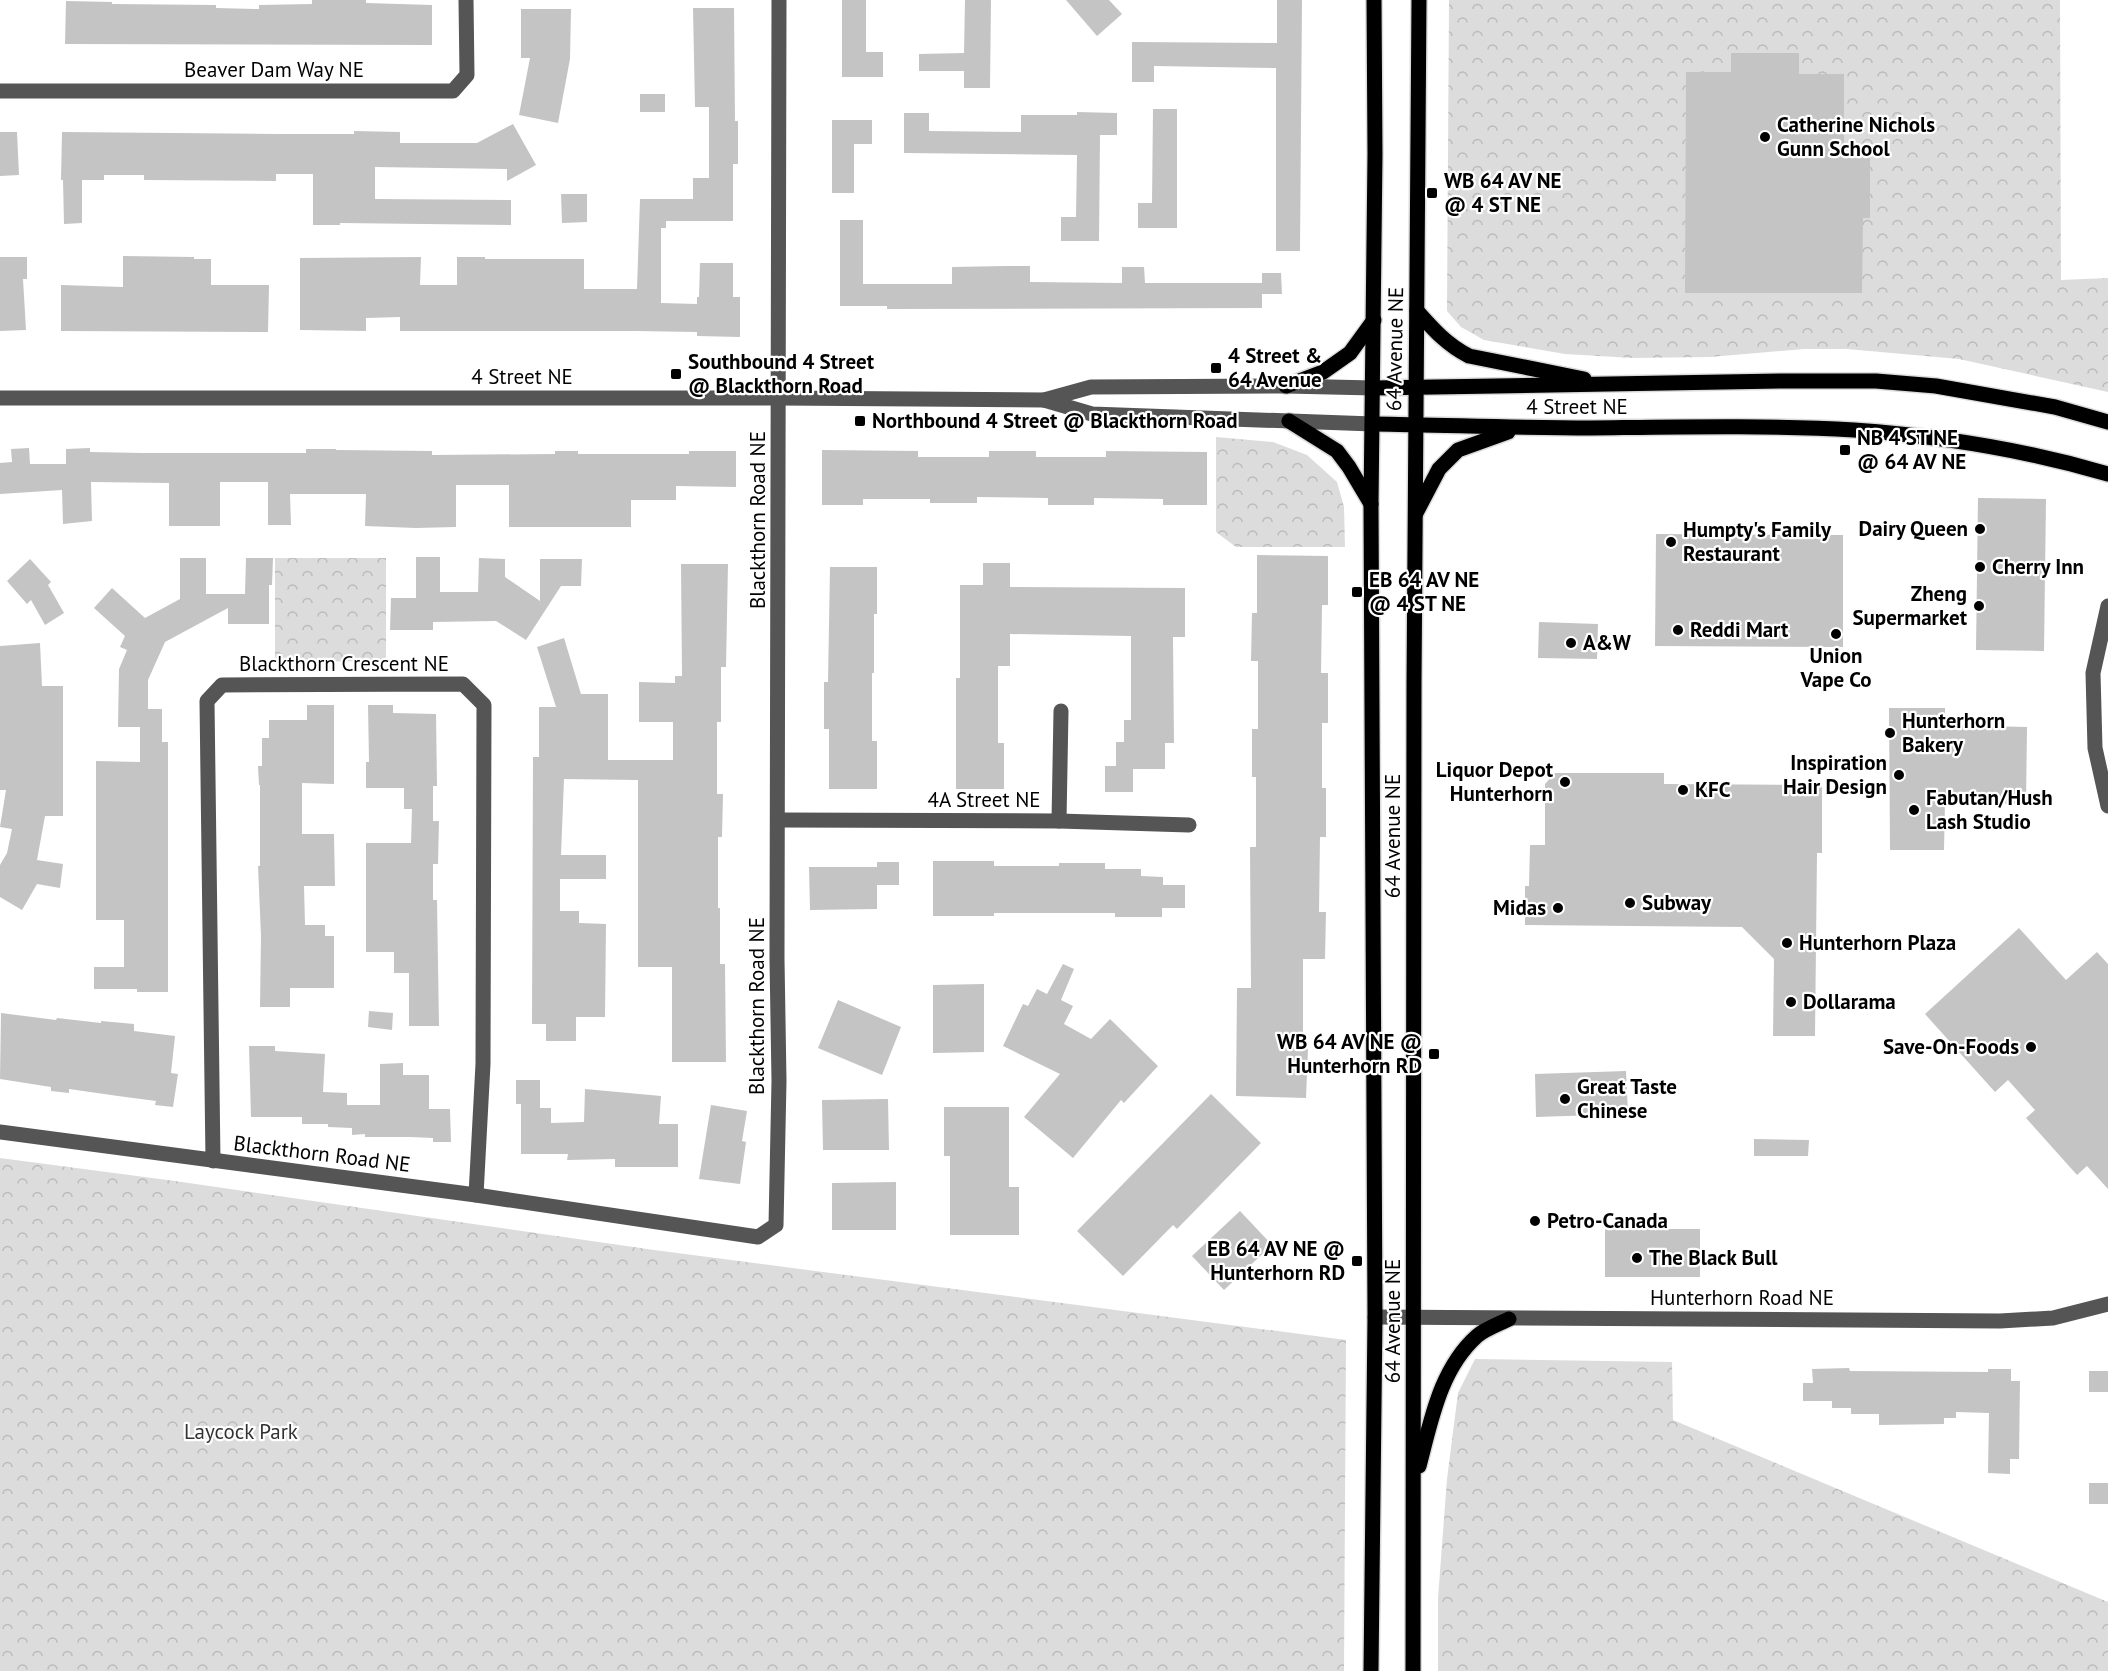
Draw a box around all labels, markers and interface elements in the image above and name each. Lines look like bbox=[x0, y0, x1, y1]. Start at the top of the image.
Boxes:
street label: Beaver Dam Way NE bbox=[184, 56, 364, 83]
place label: Catherine Nichols Gunn School bbox=[1777, 111, 1935, 162]
marker: Catherine Nichols Gunn School bbox=[1758, 130, 1772, 144]
place label: WB 64 AV NE @ 4 ST NE bbox=[1444, 167, 1562, 218]
marker: WB 64 AV NE @ 4 ST NE bbox=[1425, 186, 1439, 200]
street label: 64 Avenue NE bbox=[1380, 287, 1409, 411]
place label: 4 Street & 64 Avenue bbox=[1228, 342, 1322, 393]
place label: Southbound 4 Street @ Blackthorn Road bbox=[688, 348, 875, 399]
marker: 4 Street & 64 Avenue bbox=[1209, 361, 1223, 375]
street label: 4 Street NE bbox=[471, 363, 573, 390]
marker: Southbound 4 Street @ Blackthorn Road bbox=[669, 367, 683, 381]
street label: 4 Street NE bbox=[1526, 393, 1628, 420]
place label: Northbound 4 Street @ Blackthorn Road bbox=[872, 407, 1237, 434]
marker: Northbound 4 Street @ Blackthorn Road bbox=[853, 414, 867, 428]
place label: NB 4 ST NE @ 64 AV NE bbox=[1857, 424, 1966, 475]
street label: Blackthorn Road NE bbox=[744, 431, 771, 609]
marker: NB 4 ST NE @ 64 AV NE bbox=[1838, 443, 1852, 457]
place label: Dairy Queen bbox=[1859, 515, 1968, 542]
place label: Humpty's Family Restaurant bbox=[1683, 516, 1832, 567]
marker: Dairy Queen bbox=[1973, 522, 1987, 536]
marker: Humpty's Family Restaurant bbox=[1664, 535, 1678, 549]
place label: Cherry Inn bbox=[1992, 553, 2084, 580]
marker: Cherry Inn bbox=[1973, 560, 1987, 574]
place label: EB 64 AV NE @ 4 ST NE bbox=[1369, 566, 1479, 617]
place label: Zheng Supermarket bbox=[1852, 580, 1968, 631]
marker: EB 64 AV NE @ 4 ST NE bbox=[1350, 585, 1364, 599]
marker: Zheng Supermarket bbox=[1972, 599, 1986, 613]
place label: Reddi Mart bbox=[1690, 616, 1789, 643]
marker: Reddi Mart bbox=[1671, 623, 1685, 637]
marker: Union Vape Co bbox=[1829, 627, 1843, 641]
place label: A&W bbox=[1583, 629, 1632, 656]
marker: A&W bbox=[1564, 636, 1578, 650]
place label: Union Vape Co bbox=[1799, 642, 1872, 693]
street label: Blackthorn Crescent NE bbox=[239, 650, 449, 677]
place label: Hunterhorn Bakery bbox=[1902, 707, 2005, 758]
marker: Hunterhorn Bakery bbox=[1883, 726, 1897, 740]
place label: Inspiration Hair Design bbox=[1783, 749, 1887, 800]
place label: Liquor Depot Hunterhorn bbox=[1436, 756, 1554, 807]
marker: Inspiration Hair Design bbox=[1892, 768, 1906, 782]
street label: 64 Avenue NE bbox=[1379, 774, 1406, 898]
marker: Liquor Depot Hunterhorn bbox=[1558, 775, 1572, 789]
place label: KFC bbox=[1695, 776, 1731, 803]
marker: KFC bbox=[1676, 783, 1690, 797]
place label: Fabutan/Hush Lash Studio bbox=[1926, 784, 2053, 835]
street label: 4A Street NE bbox=[927, 786, 1041, 813]
marker: Fabutan/Hush Lash Studio bbox=[1907, 803, 1921, 817]
place label: Subway bbox=[1642, 889, 1712, 916]
place label: Midas bbox=[1493, 894, 1546, 921]
marker: Subway bbox=[1623, 896, 1637, 910]
marker: Midas bbox=[1551, 901, 1565, 915]
street label: Blackthorn Road NE bbox=[743, 917, 770, 1095]
place label: Hunterhorn Plaza bbox=[1799, 929, 1956, 956]
marker: Hunterhorn Plaza bbox=[1780, 936, 1794, 950]
place label: Dollarama bbox=[1803, 988, 1896, 1015]
marker: Dollarama bbox=[1784, 995, 1798, 1009]
place label: WB 64 AV NE @ Hunterhorn RD bbox=[1277, 1028, 1422, 1079]
place label: Save-On-Foods bbox=[1883, 1033, 2019, 1060]
marker: Save-On-Foods bbox=[2024, 1040, 2038, 1054]
marker: WB 64 AV NE @ Hunterhorn RD bbox=[1427, 1047, 1441, 1061]
place label: Great Taste Chinese bbox=[1577, 1073, 1677, 1124]
marker: Great Taste Chinese bbox=[1558, 1092, 1572, 1106]
street label: Blackthorn Road NE bbox=[232, 1129, 412, 1178]
place label: Petro-Canada bbox=[1547, 1207, 1668, 1234]
marker: Petro-Canada bbox=[1528, 1214, 1542, 1228]
place label: EB 64 AV NE @ Hunterhorn RD bbox=[1207, 1235, 1345, 1286]
place label: The Black Bull bbox=[1649, 1244, 1778, 1271]
marker: The Black Bull bbox=[1630, 1251, 1644, 1265]
marker: EB 64 AV NE @ Hunterhorn RD bbox=[1350, 1254, 1364, 1268]
street label: 64 Avenue NE bbox=[1379, 1259, 1406, 1383]
street label: Hunterhorn Road NE bbox=[1650, 1284, 1834, 1311]
park label: Laycock Park bbox=[184, 1418, 298, 1445]

